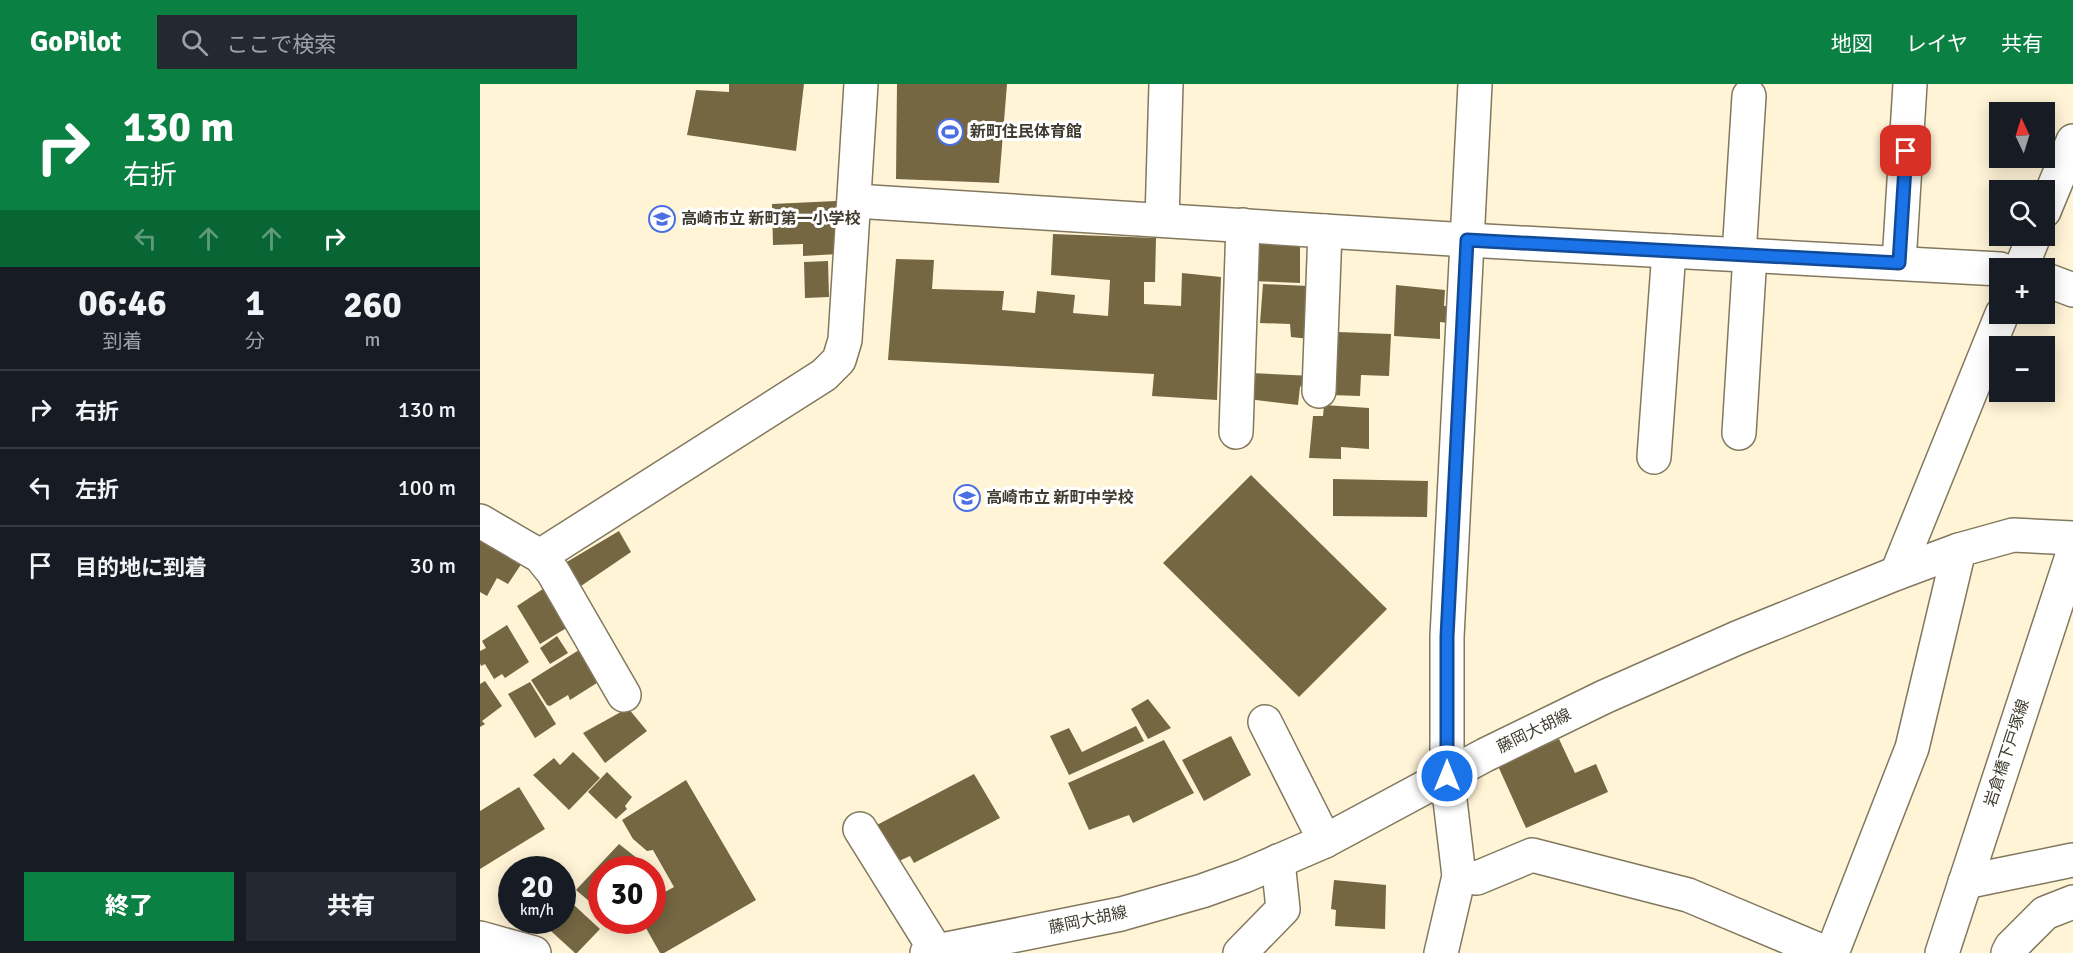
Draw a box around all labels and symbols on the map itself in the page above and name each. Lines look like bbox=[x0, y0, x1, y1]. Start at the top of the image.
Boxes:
north arrow bbox=[1989, 102, 2055, 168]
sports icon: 新町住民体育館 bbox=[935, 117, 965, 147]
place label: 新町住民体育館 bbox=[970, 122, 1082, 142]
pin bbox=[1880, 125, 1931, 176]
school or university icon: 高崎市立 新町第一小学校 bbox=[647, 204, 677, 234]
place label: 高崎市立 新町第一小学校 bbox=[681, 209, 861, 229]
school or university icon: 高崎市立 新町中学校 bbox=[952, 483, 982, 513]
place label: 高崎市立 新町中学校 bbox=[986, 488, 1134, 508]
street label: 岩倉橋下戸塚線 bbox=[1980, 697, 2034, 809]
street label: 藤岡大胡線 bbox=[1494, 704, 1574, 758]
position arrow bbox=[1415, 744, 1479, 808]
speed limit sign: 30 bbox=[588, 856, 666, 934]
street label: 藤岡大胡線 bbox=[1047, 902, 1129, 938]

